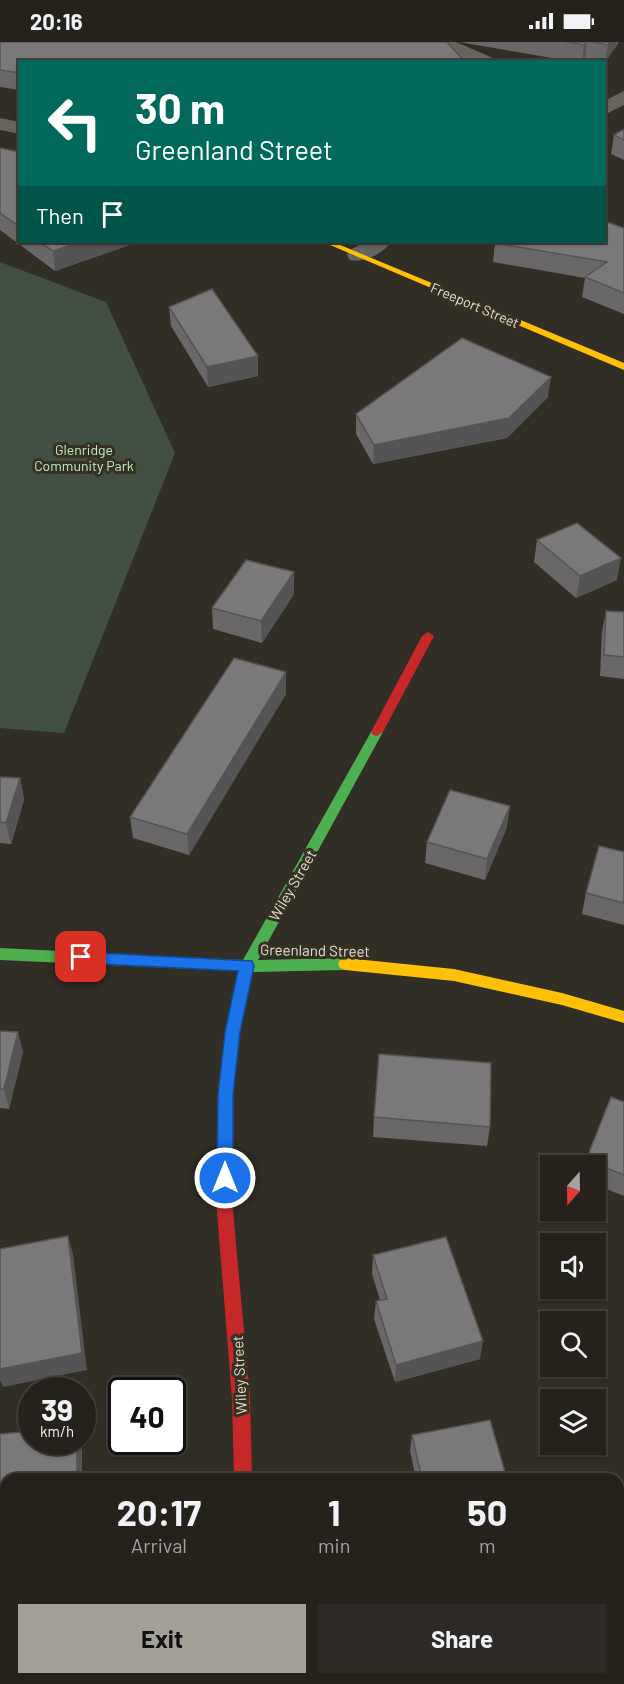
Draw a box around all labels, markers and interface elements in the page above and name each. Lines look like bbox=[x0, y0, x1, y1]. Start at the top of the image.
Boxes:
text: 20:16 bbox=[30, 8, 82, 34]
text: 30 m bbox=[135, 82, 225, 132]
icon: left bbox=[36, 84, 114, 162]
text: Greenland Street bbox=[135, 133, 333, 165]
icon: arrive bbox=[96, 198, 129, 231]
text: Then bbox=[36, 202, 84, 228]
street label: Freeport Street bbox=[428, 279, 522, 331]
park label: Glenridge Community Park bbox=[34, 441, 134, 474]
street label: Wiley Street bbox=[264, 846, 320, 924]
pin bbox=[55, 931, 106, 982]
icon: arrive bbox=[64, 940, 97, 973]
street label: Greenland Street bbox=[260, 940, 370, 960]
position arrow bbox=[193, 1146, 257, 1210]
north arrow bbox=[540, 1155, 606, 1221]
map controls bbox=[540, 1155, 606, 1455]
button: sound bbox=[540, 1233, 606, 1299]
button: search bbox=[540, 1311, 606, 1377]
street label: Wiley Street bbox=[228, 1335, 250, 1415]
speed limit sign: 40 bbox=[108, 1377, 186, 1455]
button: layers bbox=[540, 1389, 606, 1455]
text: 39 bbox=[41, 1391, 73, 1427]
text: km/h bbox=[40, 1422, 74, 1440]
text: 20:17 bbox=[117, 1490, 201, 1533]
text: 1 bbox=[328, 1490, 341, 1533]
text: 50 bbox=[467, 1490, 507, 1533]
text: Arrival bbox=[131, 1533, 187, 1557]
text: min bbox=[318, 1533, 350, 1557]
text: m bbox=[479, 1533, 495, 1557]
button: Exit bbox=[18, 1604, 306, 1673]
button: Share bbox=[318, 1604, 606, 1673]

